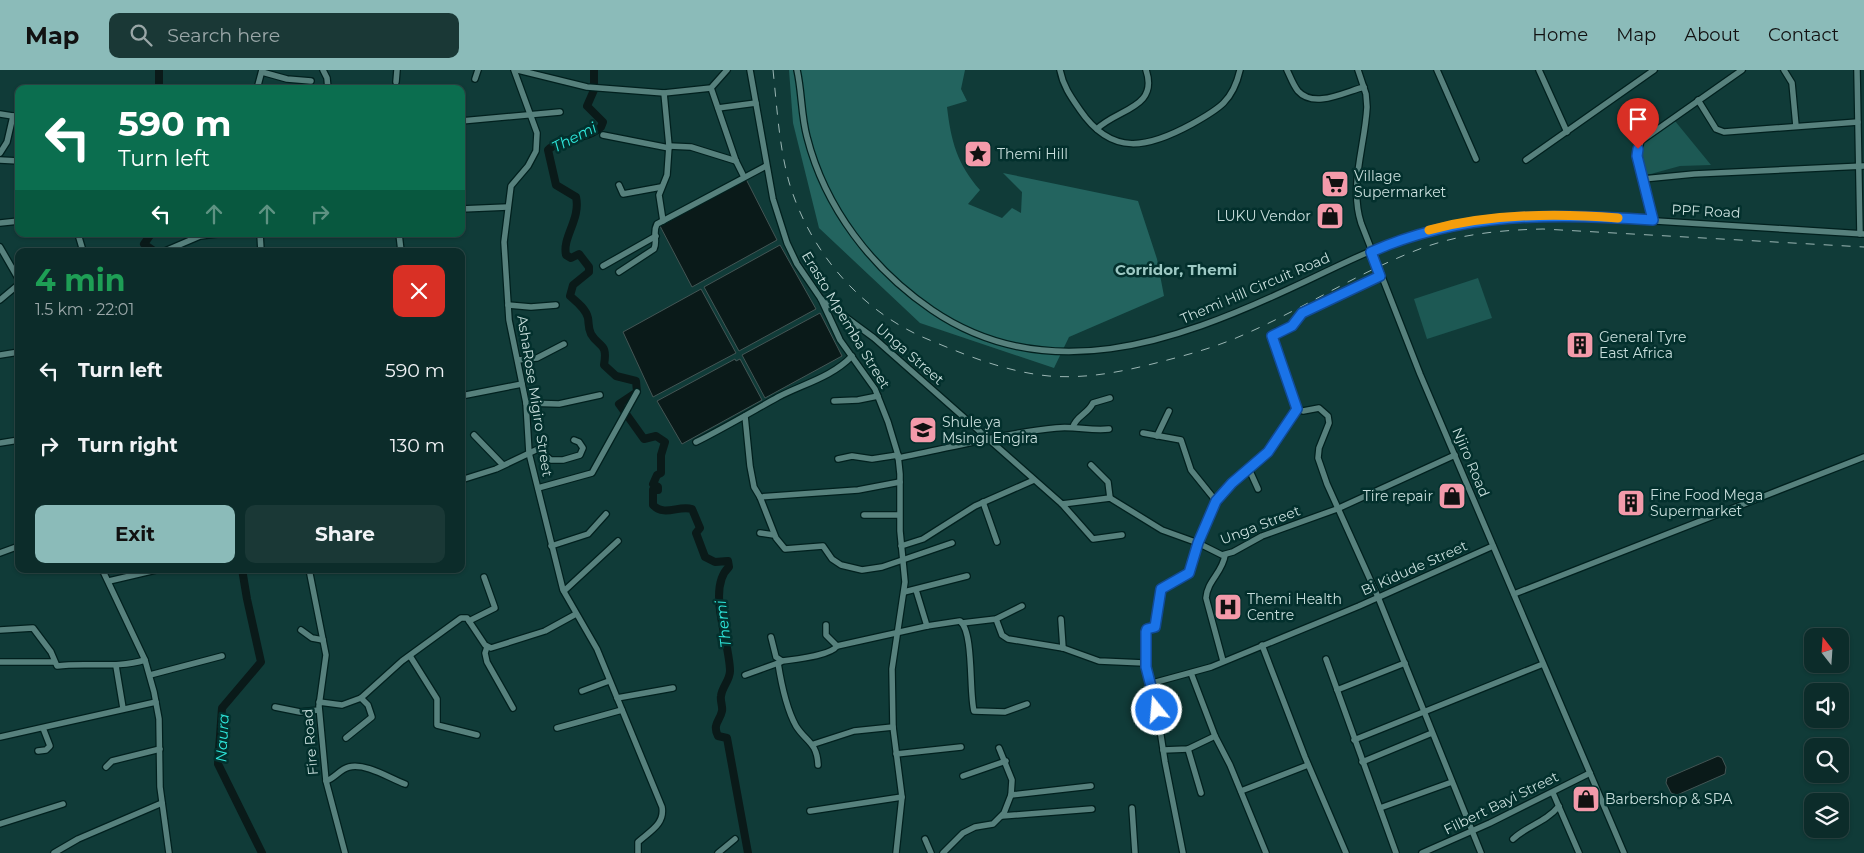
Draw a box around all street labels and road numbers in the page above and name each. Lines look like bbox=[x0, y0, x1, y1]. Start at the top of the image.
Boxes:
street label: PPF Road bbox=[1671, 200, 1741, 222]
street label: Erasto Mpemba Street bbox=[798, 248, 894, 392]
street label: Themi Hill Circuit Road bbox=[1178, 248, 1332, 328]
street label: AshaRose Migiro Street bbox=[513, 314, 557, 478]
street label: Unga Street bbox=[872, 320, 948, 389]
street label: Njiro Road bbox=[1448, 425, 1494, 499]
street label: Unga Street bbox=[1217, 501, 1303, 549]
street label: Bi Kidude Street bbox=[1358, 536, 1470, 600]
street label: Fire Road bbox=[298, 708, 322, 776]
street label: Filbert Bayi Street bbox=[1441, 767, 1562, 839]

